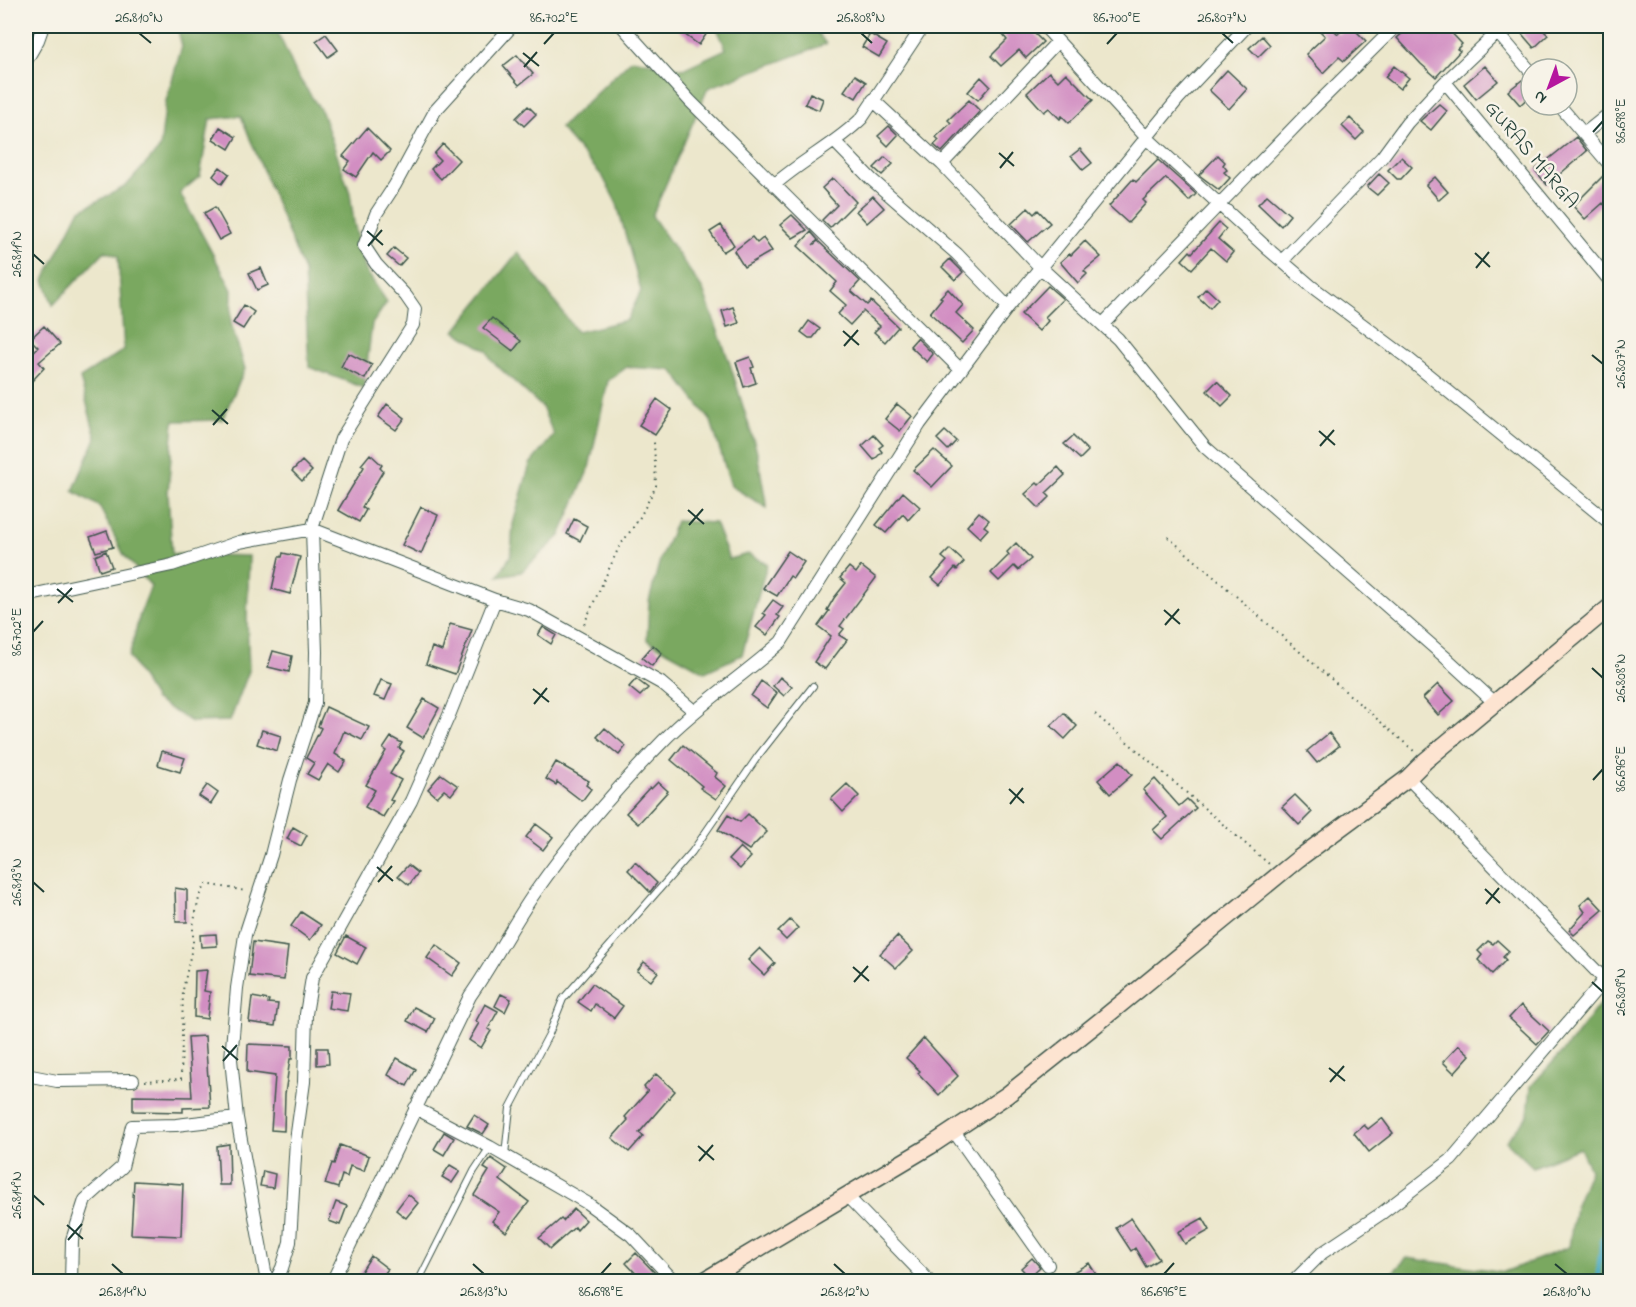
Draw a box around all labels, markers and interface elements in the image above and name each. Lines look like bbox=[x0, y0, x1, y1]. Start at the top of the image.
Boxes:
text: 26.810°N bbox=[115, 7, 163, 29]
text: 86.702°E bbox=[530, 7, 578, 29]
text: 26.808°N bbox=[837, 7, 886, 29]
text: 86.700°E bbox=[1093, 7, 1141, 29]
text: 26.807°N bbox=[1197, 7, 1247, 29]
north arrow bbox=[1519, 57, 1579, 117]
text: N bbox=[1528, 84, 1552, 109]
street label: GURAS MARGA bbox=[1477, 94, 1585, 216]
text: 86.698°E bbox=[1610, 98, 1632, 144]
text: 26.811°N bbox=[6, 231, 28, 277]
text: 26.807°N bbox=[1610, 339, 1632, 389]
text: 86.702°E bbox=[6, 608, 28, 656]
text: 26.808°N bbox=[1610, 654, 1632, 703]
text: 86.696°E bbox=[1610, 746, 1632, 792]
text: 26.813°N bbox=[6, 858, 28, 906]
text: 26.809°N bbox=[1610, 968, 1632, 1016]
text: 26.814°N bbox=[6, 1171, 28, 1219]
text: 26.814°N bbox=[99, 1281, 147, 1303]
text: 26.813°N bbox=[460, 1281, 508, 1303]
text: 86.698°E bbox=[578, 1281, 624, 1303]
text: 26.812°N bbox=[820, 1281, 870, 1303]
text: 86.696°E bbox=[1141, 1281, 1187, 1303]
text: 26.810°N bbox=[1543, 1281, 1591, 1303]

